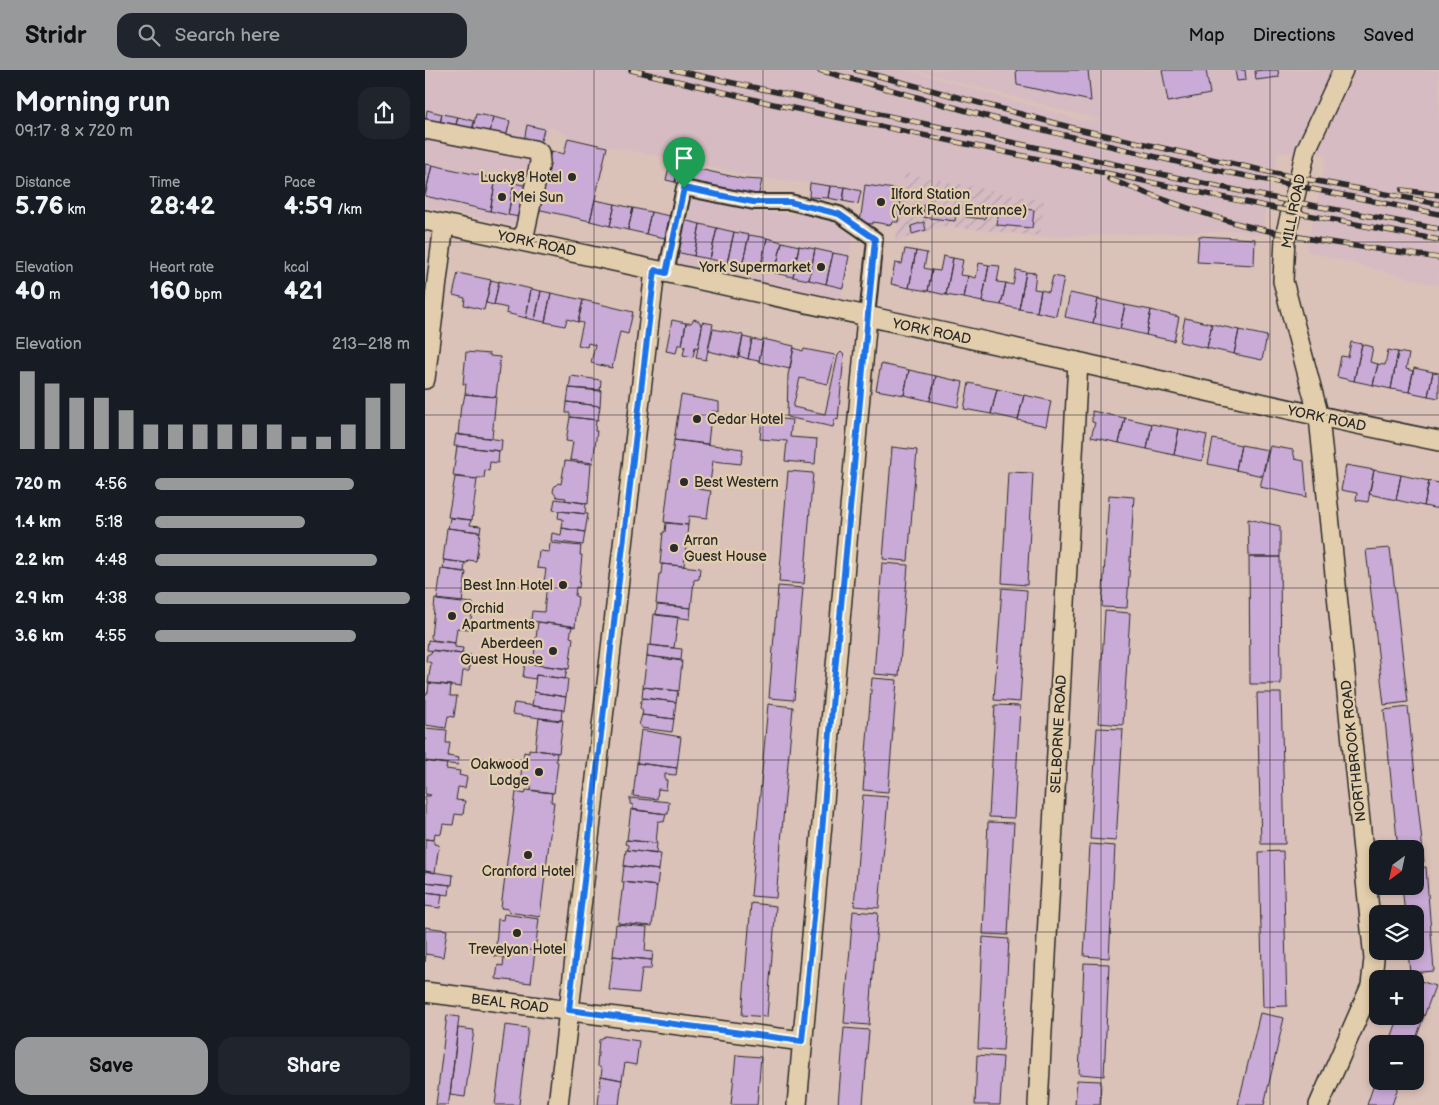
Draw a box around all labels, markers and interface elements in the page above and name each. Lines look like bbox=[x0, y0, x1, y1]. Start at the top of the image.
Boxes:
search box bbox=[117, 13, 467, 58]
text: Stridr bbox=[25, 21, 87, 50]
icon: search bbox=[135, 21, 163, 49]
text: Search here bbox=[175, 24, 280, 47]
text: Map bbox=[1189, 25, 1225, 46]
text: Directions bbox=[1253, 25, 1335, 46]
text: Saved bbox=[1363, 25, 1414, 46]
text: Morning run bbox=[15, 86, 170, 119]
button: share bbox=[358, 87, 410, 139]
text: 09:17 · 8 × 720 m bbox=[15, 122, 133, 141]
pin bbox=[663, 137, 705, 188]
icon: arrive bbox=[670, 144, 698, 172]
place label: Lucky8 Hotel bbox=[480, 169, 562, 186]
marker: Lucky8 Hotel bbox=[566, 171, 578, 183]
street label: MILL ROAD bbox=[1278, 173, 1309, 250]
text: Distance bbox=[15, 174, 71, 191]
text: Time bbox=[149, 174, 180, 191]
text: Pace bbox=[284, 174, 316, 191]
place label: Ilford Station (York Road Entrance) bbox=[891, 186, 1027, 219]
place label: Mei Sun bbox=[512, 189, 563, 206]
text: 5.76 bbox=[15, 191, 64, 222]
text: 28:42 bbox=[149, 191, 215, 222]
text: 4:59 bbox=[284, 191, 333, 222]
marker: Mei Sun bbox=[496, 191, 508, 203]
marker: Ilford Station (York Road Entrance) bbox=[875, 196, 887, 208]
text: km bbox=[64, 201, 86, 218]
text: /km bbox=[333, 201, 362, 218]
street label: YORK ROAD bbox=[495, 227, 578, 260]
text: Elevation bbox=[15, 259, 73, 276]
text: Heart rate bbox=[149, 259, 214, 276]
text: kcal bbox=[284, 259, 309, 276]
place label: York Supermarket bbox=[698, 259, 812, 276]
marker: York Supermarket bbox=[815, 261, 827, 273]
text: 40 bbox=[15, 276, 45, 307]
text: 160 bbox=[149, 276, 191, 307]
text: 421 bbox=[284, 276, 323, 307]
text: m bbox=[45, 286, 61, 303]
text: bpm bbox=[191, 286, 222, 303]
street label: YORK ROAD bbox=[890, 315, 973, 348]
text: Elevation bbox=[15, 335, 82, 354]
text: 213–218 m bbox=[332, 335, 410, 354]
street label: YORK ROAD bbox=[1285, 402, 1368, 435]
place label: Cedar Hotel bbox=[707, 411, 783, 428]
marker: Cedar Hotel bbox=[691, 413, 703, 425]
place label: Best Western bbox=[694, 474, 779, 491]
text: 720 m bbox=[15, 475, 61, 494]
text: 4:56 bbox=[95, 475, 127, 494]
marker: Best Western bbox=[678, 476, 690, 488]
text: 1.4 km bbox=[15, 513, 61, 532]
text: 5:18 bbox=[95, 513, 123, 532]
place label: Arran Guest House bbox=[684, 532, 767, 565]
marker: Arran Guest House bbox=[668, 542, 680, 554]
text: 2.2 km bbox=[15, 551, 64, 570]
text: 4:48 bbox=[95, 551, 127, 570]
place label: Best Inn Hotel bbox=[463, 577, 553, 594]
marker: Best Inn Hotel bbox=[557, 579, 569, 591]
text: 2.9 km bbox=[15, 589, 64, 608]
text: 4:38 bbox=[95, 589, 127, 608]
place label: Orchid Apartments bbox=[462, 600, 535, 633]
marker: Orchid Apartments bbox=[446, 610, 458, 622]
text: 3.6 km bbox=[15, 627, 64, 646]
text: 4:55 bbox=[95, 627, 126, 646]
place label: Aberdeen Guest House bbox=[460, 635, 543, 668]
marker: Aberdeen Guest House bbox=[547, 645, 559, 657]
street label: SELBORNE ROAD bbox=[1047, 674, 1070, 794]
street label: NORTHBROOK ROAD bbox=[1338, 679, 1369, 823]
place label: Oakwood Lodge bbox=[471, 756, 529, 789]
marker: Oakwood Lodge bbox=[533, 766, 545, 778]
north arrow bbox=[1369, 840, 1424, 895]
map controls bbox=[1369, 840, 1424, 1090]
marker: Cranford Hotel bbox=[522, 849, 534, 861]
place label: Cranford Hotel bbox=[482, 863, 574, 880]
button: layers bbox=[1369, 905, 1424, 960]
marker: Trevelyan Hotel bbox=[511, 927, 523, 939]
place label: Trevelyan Hotel bbox=[468, 941, 566, 958]
button: + bbox=[1369, 970, 1424, 1025]
street label: BEAL ROAD bbox=[470, 990, 550, 1017]
button: − bbox=[1369, 1035, 1424, 1090]
button: Save bbox=[15, 1037, 208, 1095]
button: Share bbox=[218, 1037, 410, 1095]

